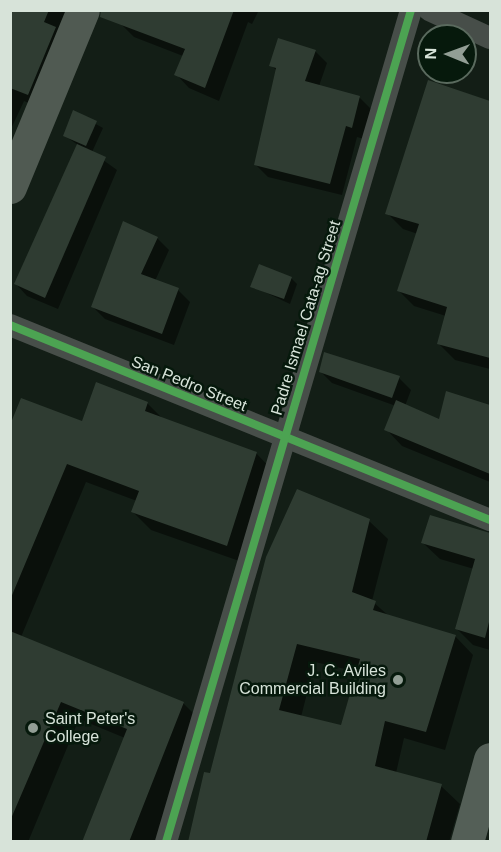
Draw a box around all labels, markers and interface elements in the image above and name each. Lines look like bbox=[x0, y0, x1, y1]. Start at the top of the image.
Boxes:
north arrow bbox=[417, 24, 477, 84]
text: N bbox=[422, 48, 439, 60]
street label: Padre Ismael Cata-ag Street bbox=[267, 218, 345, 418]
street label: San Pedro Street bbox=[129, 352, 249, 416]
place label: J. C. Aviles Commercial Building bbox=[239, 661, 386, 699]
marker: J. C. Aviles Commercial Building bbox=[391, 673, 405, 687]
place label: Saint Peter's College bbox=[45, 709, 135, 747]
marker: Saint Peter's College bbox=[26, 721, 40, 735]

